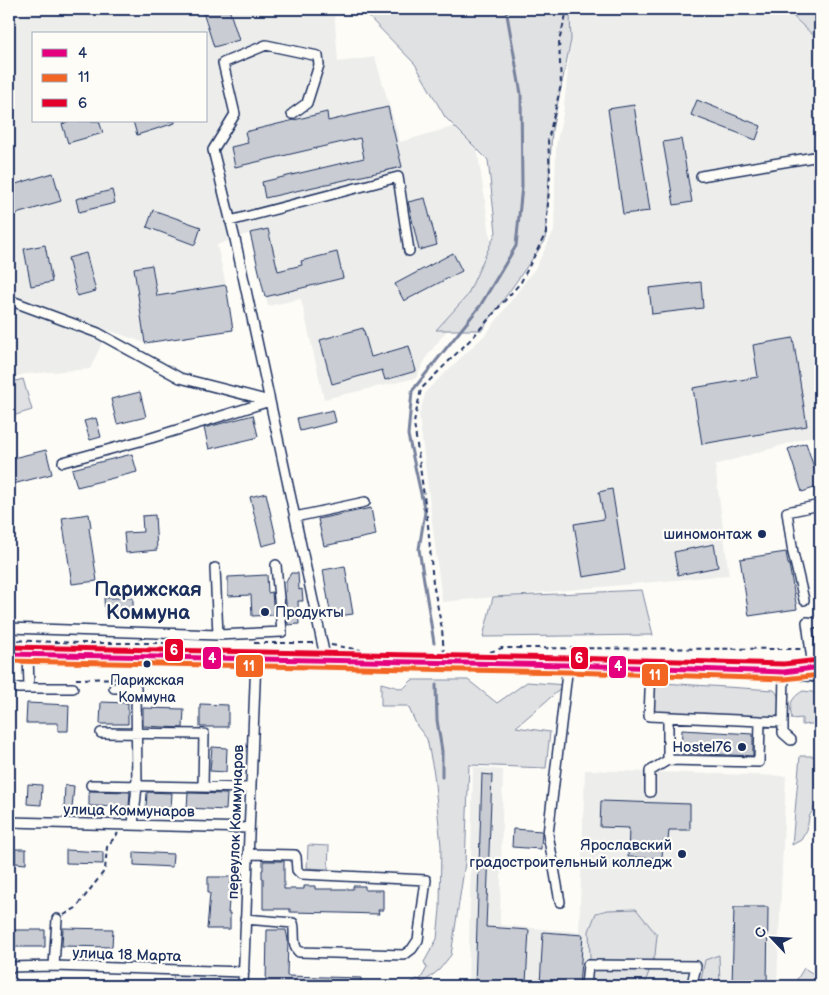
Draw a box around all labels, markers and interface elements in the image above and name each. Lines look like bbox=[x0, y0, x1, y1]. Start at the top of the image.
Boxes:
legend bbox=[32, 32, 208, 122]
text: 4 bbox=[78, 44, 87, 63]
text: 11 bbox=[78, 68, 90, 87]
text: 6 bbox=[78, 94, 87, 113]
place label: шиномонтаж bbox=[664, 525, 753, 544]
marker: шиномонтаж bbox=[756, 528, 768, 540]
district label: Парижская Коммуна bbox=[94, 578, 202, 625]
place label: Продукты bbox=[275, 603, 344, 622]
marker: Продукты bbox=[259, 606, 271, 618]
line badge: 6 bbox=[164, 638, 184, 662]
text: 6 bbox=[170, 642, 178, 659]
line badge: 4 bbox=[202, 646, 222, 670]
line badge: 6 bbox=[570, 646, 589, 670]
text: 4 bbox=[208, 650, 217, 667]
text: 6 bbox=[575, 650, 583, 667]
line badge: 11 bbox=[235, 654, 264, 678]
line badge: 4 bbox=[608, 655, 627, 679]
text: 11 bbox=[243, 658, 255, 675]
text: 4 bbox=[614, 658, 623, 675]
marker: Парижская Коммуна bbox=[142, 659, 152, 669]
line badge: 11 bbox=[641, 663, 669, 687]
text: 11 bbox=[649, 667, 661, 684]
place label: Парижская Коммуна bbox=[110, 672, 184, 706]
place label: Hostel76 bbox=[672, 738, 732, 757]
marker: Hostel76 bbox=[736, 741, 748, 753]
street label: переулок Коммунаров bbox=[224, 744, 248, 900]
street label: улица Коммунаров bbox=[63, 800, 195, 822]
place label: Ярославский градостроительный колледж bbox=[469, 836, 673, 872]
marker: Ярославский градостроительный колледж bbox=[676, 848, 688, 860]
north arrow bbox=[746, 912, 796, 962]
text: С bbox=[751, 924, 771, 941]
street label: улица 18 Марта bbox=[72, 944, 182, 966]

